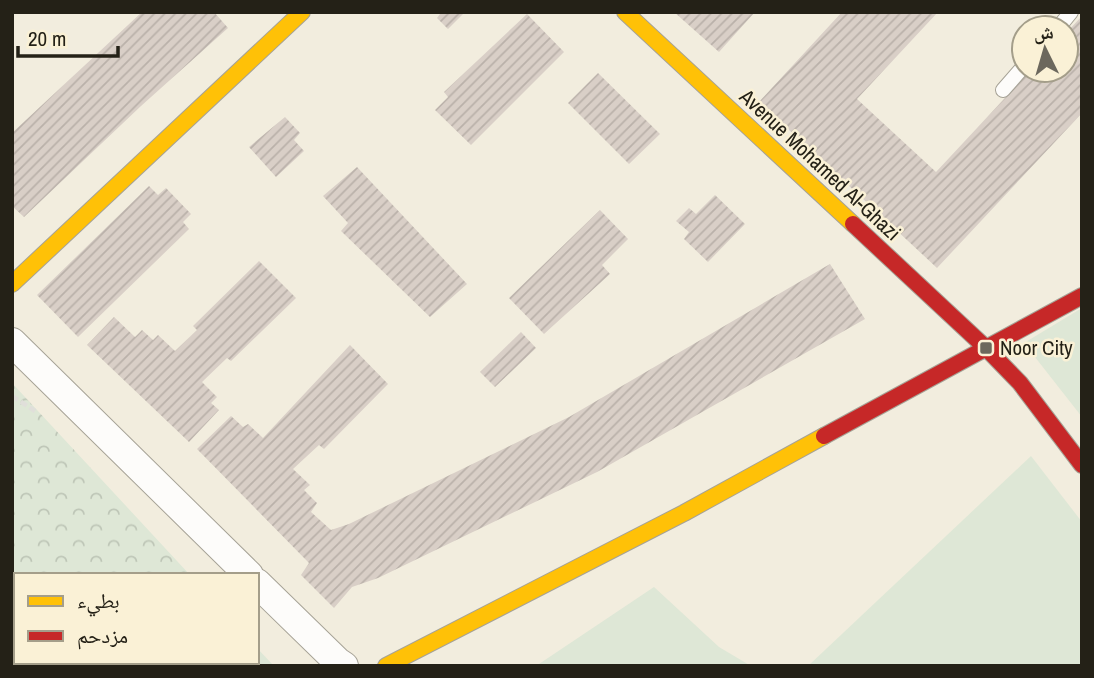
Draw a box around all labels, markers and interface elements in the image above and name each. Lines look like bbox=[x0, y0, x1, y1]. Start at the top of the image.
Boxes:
scale bar bbox=[18, 14, 117, 58]
north arrow bbox=[1010, 14, 1080, 84]
text: ش bbox=[1032, 18, 1055, 46]
text: 20 m bbox=[28, 24, 66, 53]
street label: Avenue Mohamed Al-Ghazi bbox=[733, 82, 907, 247]
place label: Noor City bbox=[1000, 333, 1073, 362]
marker: Noor City bbox=[978, 340, 994, 356]
legend bbox=[14, 573, 259, 664]
text: بطيء bbox=[77, 586, 120, 617]
text: مزدحم bbox=[77, 621, 128, 650]

